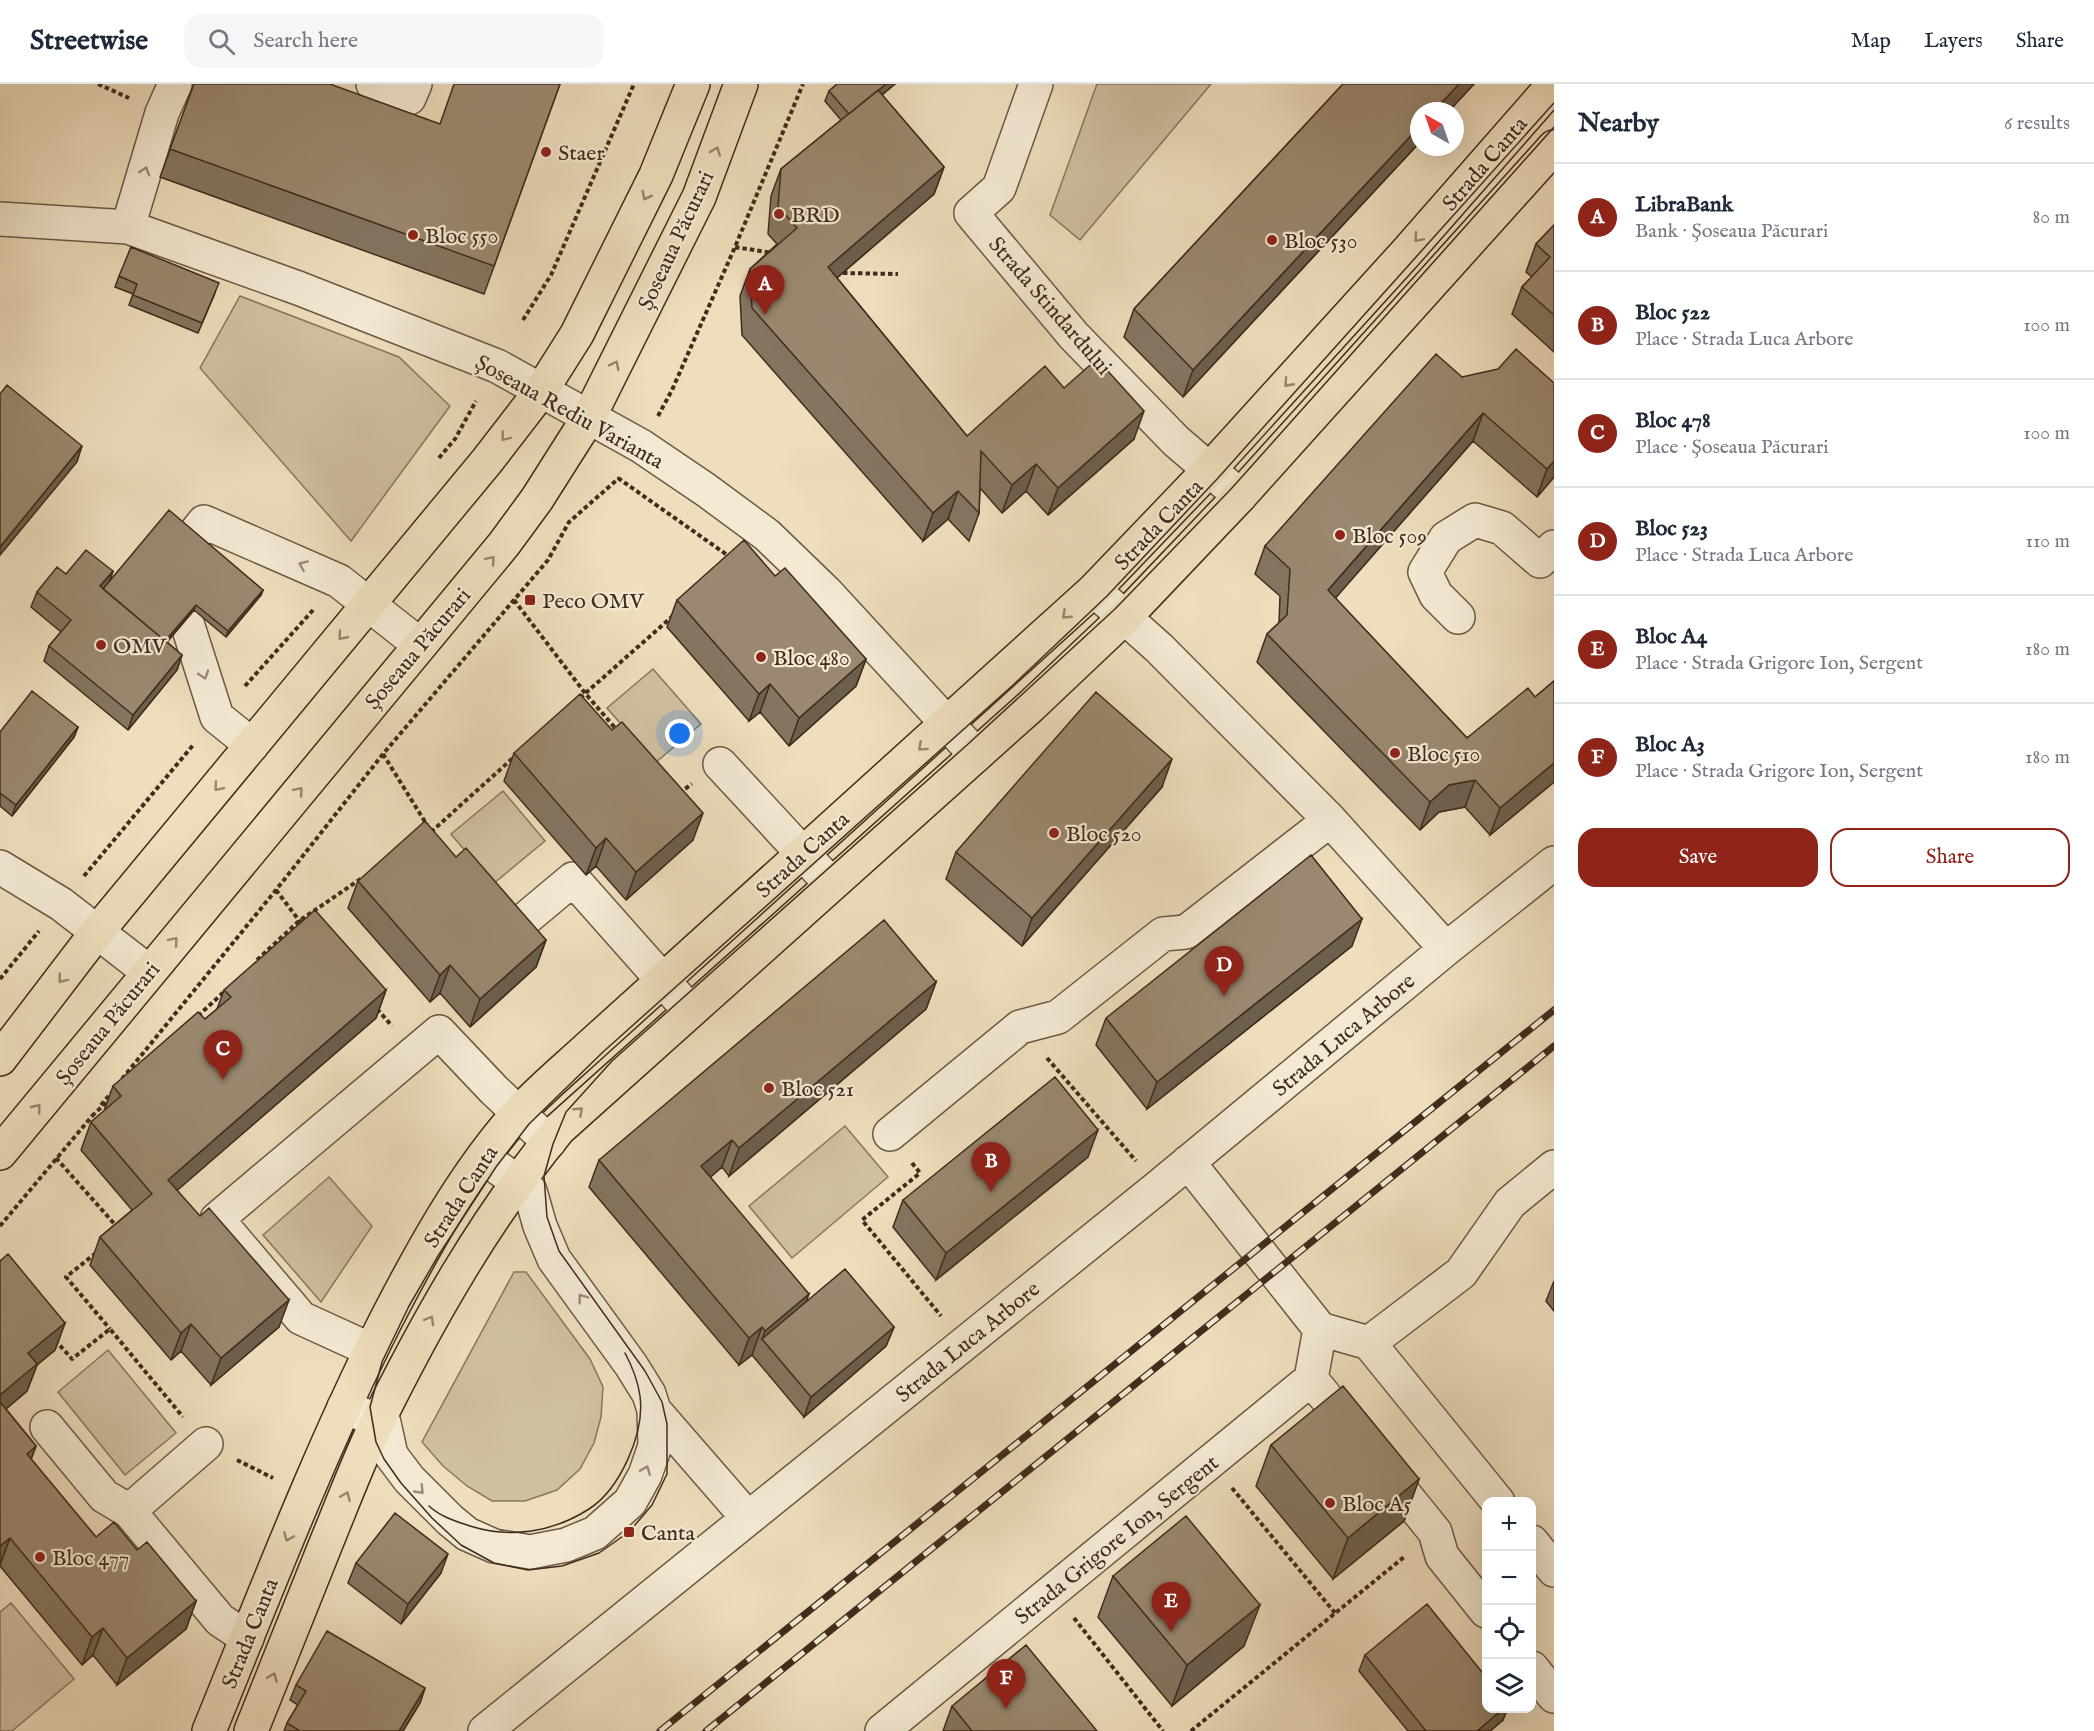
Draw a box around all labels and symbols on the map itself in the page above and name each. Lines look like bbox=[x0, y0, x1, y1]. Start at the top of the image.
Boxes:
north arrow bbox=[1410, 102, 1464, 156]
street label: Strada Canta bbox=[1437, 111, 1535, 217]
place label: Staer bbox=[558, 140, 605, 168]
marker: Staer bbox=[539, 145, 553, 159]
one-way arrow bbox=[709, 146, 721, 157]
one-way arrow bbox=[138, 166, 150, 177]
street label: Șoseaua Păcurari bbox=[632, 167, 721, 315]
one-way arrow bbox=[641, 190, 653, 201]
place label: BRD bbox=[791, 202, 840, 230]
marker: BRD bbox=[772, 207, 786, 221]
place label: Bloc 550 bbox=[425, 223, 498, 251]
marker: Bloc 550 bbox=[406, 228, 420, 242]
place label: Bloc 530 bbox=[1284, 228, 1358, 256]
street label: Strada Stindardului bbox=[982, 231, 1117, 381]
one-way arrow bbox=[1414, 232, 1425, 242]
marker: Bloc 530 bbox=[1265, 233, 1279, 247]
pin: A bbox=[746, 266, 784, 315]
street label: Șoseaua Rediu Varianta bbox=[470, 349, 669, 476]
one-way arrow bbox=[608, 360, 619, 371]
one-way arrow bbox=[1284, 376, 1295, 387]
one-way arrow bbox=[502, 430, 513, 441]
street label: Strada Canta bbox=[1109, 473, 1210, 577]
place label: Bloc 509 bbox=[1352, 523, 1427, 551]
marker: Bloc 509 bbox=[1333, 528, 1347, 542]
one-way arrow bbox=[483, 556, 494, 567]
one-way arrow bbox=[299, 561, 310, 573]
street label: Șoseaua Păcurari bbox=[359, 582, 478, 716]
place label: Peco OMV bbox=[542, 588, 644, 616]
marker: Peco OMV bbox=[523, 593, 537, 607]
one-way arrow bbox=[1062, 608, 1073, 619]
one-way arrow bbox=[338, 630, 349, 641]
place label: OMV bbox=[113, 633, 167, 661]
marker: OMV bbox=[94, 638, 108, 652]
place label: Bloc 480 bbox=[773, 645, 850, 673]
marker: Bloc 480 bbox=[754, 650, 768, 664]
one-way arrow bbox=[196, 669, 209, 680]
your location bbox=[665, 719, 694, 748]
one-way arrow bbox=[918, 740, 929, 751]
place label: Bloc 510 bbox=[1407, 741, 1480, 769]
marker: Bloc 510 bbox=[1388, 746, 1402, 760]
one-way arrow bbox=[214, 780, 225, 791]
one-way arrow bbox=[292, 787, 303, 798]
street label: Strada Canta bbox=[751, 806, 856, 905]
place label: Bloc 520 bbox=[1066, 821, 1142, 849]
marker: Bloc 520 bbox=[1047, 826, 1061, 840]
one-way arrow bbox=[167, 937, 178, 948]
pin: D bbox=[1204, 946, 1244, 996]
street label: Șoseaua Păcurari bbox=[50, 957, 167, 1092]
street label: Strada Luca Arbore bbox=[1267, 968, 1421, 1103]
one-way arrow bbox=[58, 972, 69, 983]
pin: C bbox=[204, 1030, 242, 1080]
place label: Bloc 521 bbox=[781, 1076, 854, 1104]
marker: Bloc 521 bbox=[762, 1081, 776, 1095]
one-way arrow bbox=[30, 1104, 41, 1115]
one-way arrow bbox=[571, 1107, 582, 1118]
street label: Strada Canta bbox=[418, 1140, 505, 1254]
pin: B bbox=[972, 1142, 1010, 1192]
street label: Strada Luca Arbore bbox=[890, 1276, 1046, 1409]
one-way arrow bbox=[578, 1294, 589, 1305]
one-way arrow bbox=[423, 1316, 434, 1326]
street label: Strada Grigore Ion, Sergent bbox=[1010, 1449, 1225, 1632]
one-way arrow bbox=[639, 1465, 651, 1476]
one-way arrow bbox=[413, 1484, 424, 1494]
one-way arrow bbox=[339, 1491, 351, 1502]
place label: Bloc A5 bbox=[1342, 1491, 1411, 1519]
marker: Bloc A5 bbox=[1323, 1496, 1337, 1510]
place label: Canta bbox=[641, 1520, 695, 1548]
marker: Canta bbox=[622, 1525, 636, 1539]
one-way arrow bbox=[283, 1531, 295, 1542]
place label: Bloc 477 bbox=[52, 1545, 129, 1573]
marker: Bloc 477 bbox=[33, 1550, 47, 1564]
street label: Strada Canta bbox=[216, 1574, 286, 1693]
pin: E bbox=[1152, 1582, 1190, 1632]
pin: F bbox=[986, 1660, 1026, 1709]
one-way arrow bbox=[266, 1672, 278, 1683]

